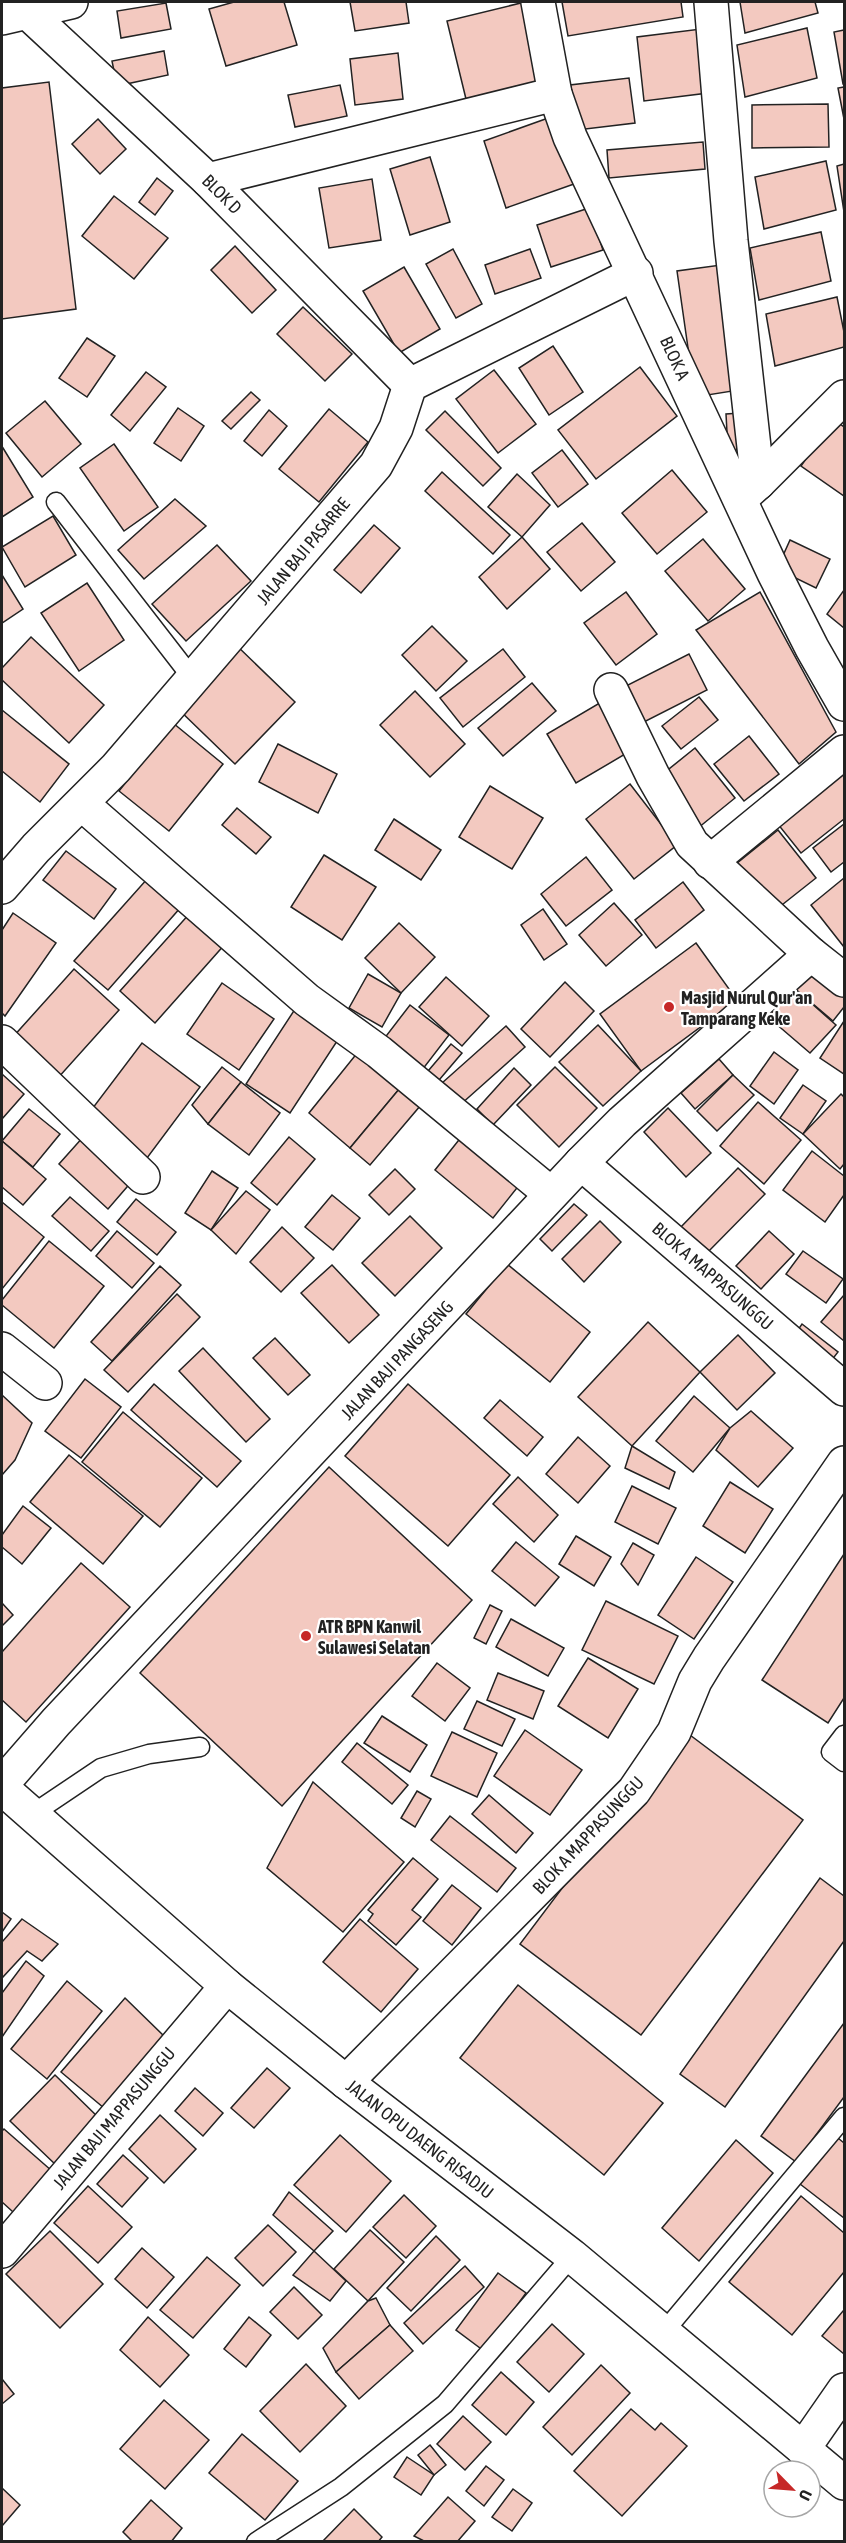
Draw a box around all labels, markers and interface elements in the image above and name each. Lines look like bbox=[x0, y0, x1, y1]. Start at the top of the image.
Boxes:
street label: BLOK D bbox=[198, 170, 246, 218]
street label: BLOK A bbox=[656, 333, 694, 383]
street label: JALAN BAJI PASARRE bbox=[252, 493, 354, 609]
place label: Masjid Nurul Qur'an Tamparang Keke bbox=[681, 987, 812, 1029]
marker: Masjid Nurul Qur'an Tamparang Keke bbox=[662, 1000, 676, 1014]
street label: BLOK A MAPPASUNGGU bbox=[648, 1218, 778, 1334]
street label: JALAN BAJI PANGASENG bbox=[336, 1296, 458, 1424]
place label: ATR BPN Kanwil Sulawesi Selatan bbox=[317, 1616, 431, 1658]
marker: ATR BPN Kanwil Sulawesi Selatan bbox=[299, 1629, 313, 1643]
street label: BLOK A MAPPASUNGGU bbox=[528, 1772, 648, 1898]
street label: JALAN BAJI MAPPASUNGGU bbox=[49, 2043, 179, 2193]
street label: JALAN OPU DAENG RISADJU bbox=[342, 2075, 498, 2203]
north arrow bbox=[762, 2459, 822, 2519]
text: U bbox=[795, 2487, 816, 2503]

